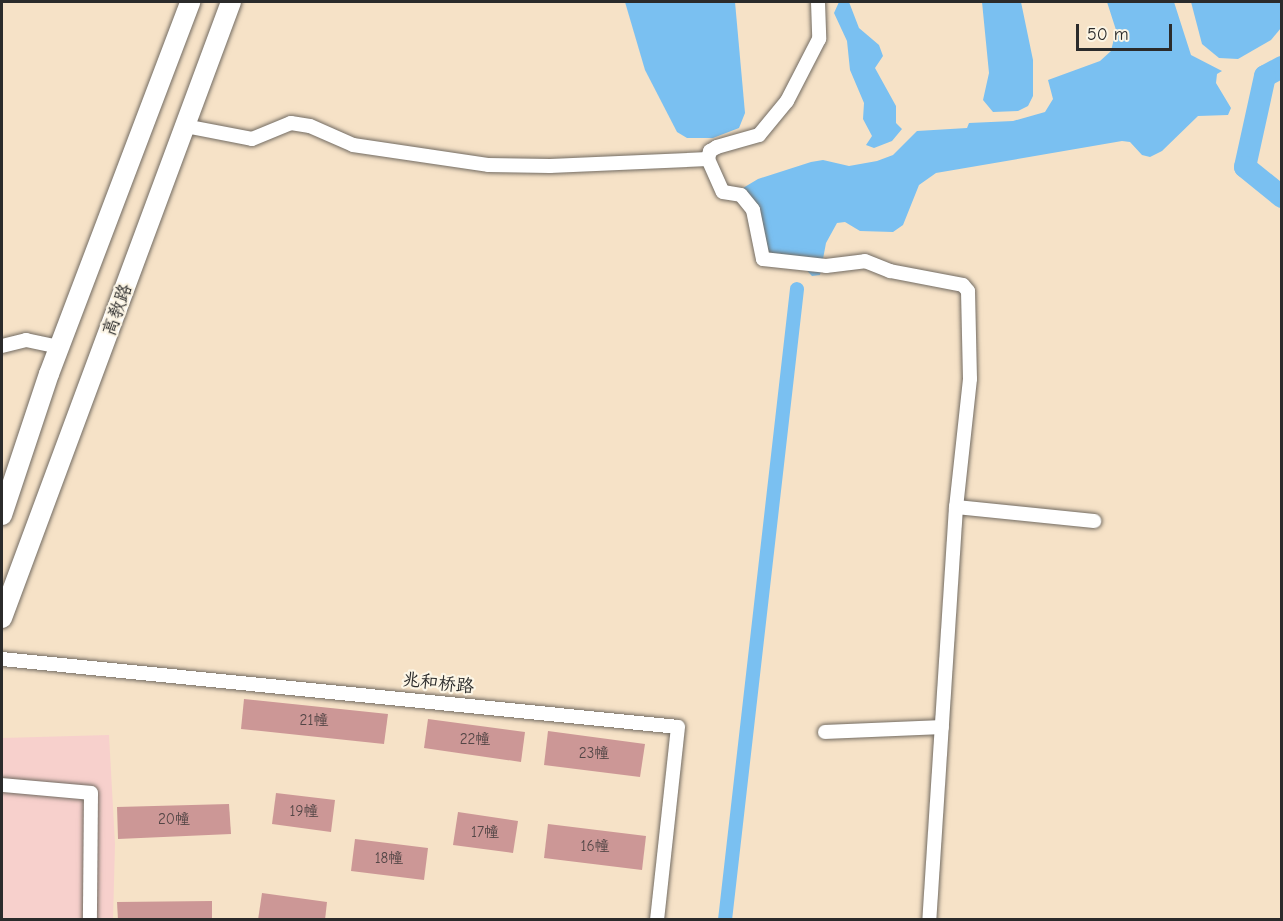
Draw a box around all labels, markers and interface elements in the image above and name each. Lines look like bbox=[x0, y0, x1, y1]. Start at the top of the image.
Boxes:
scale bar bbox=[1079, 12, 1175, 50]
text: 50 m bbox=[1087, 24, 1129, 45]
street label: 高教路 bbox=[99, 281, 137, 339]
street label: 兆和桥路 bbox=[401, 669, 475, 699]
house number: 21幢 bbox=[300, 712, 328, 730]
house number: 22幢 bbox=[460, 731, 490, 749]
house number: 23幢 bbox=[579, 745, 609, 763]
house number: 19幢 bbox=[290, 803, 318, 821]
house number: 20幢 bbox=[158, 811, 190, 829]
house number: 17幢 bbox=[471, 824, 499, 842]
house number: 16幢 bbox=[580, 838, 610, 856]
house number: 18幢 bbox=[375, 850, 403, 868]

